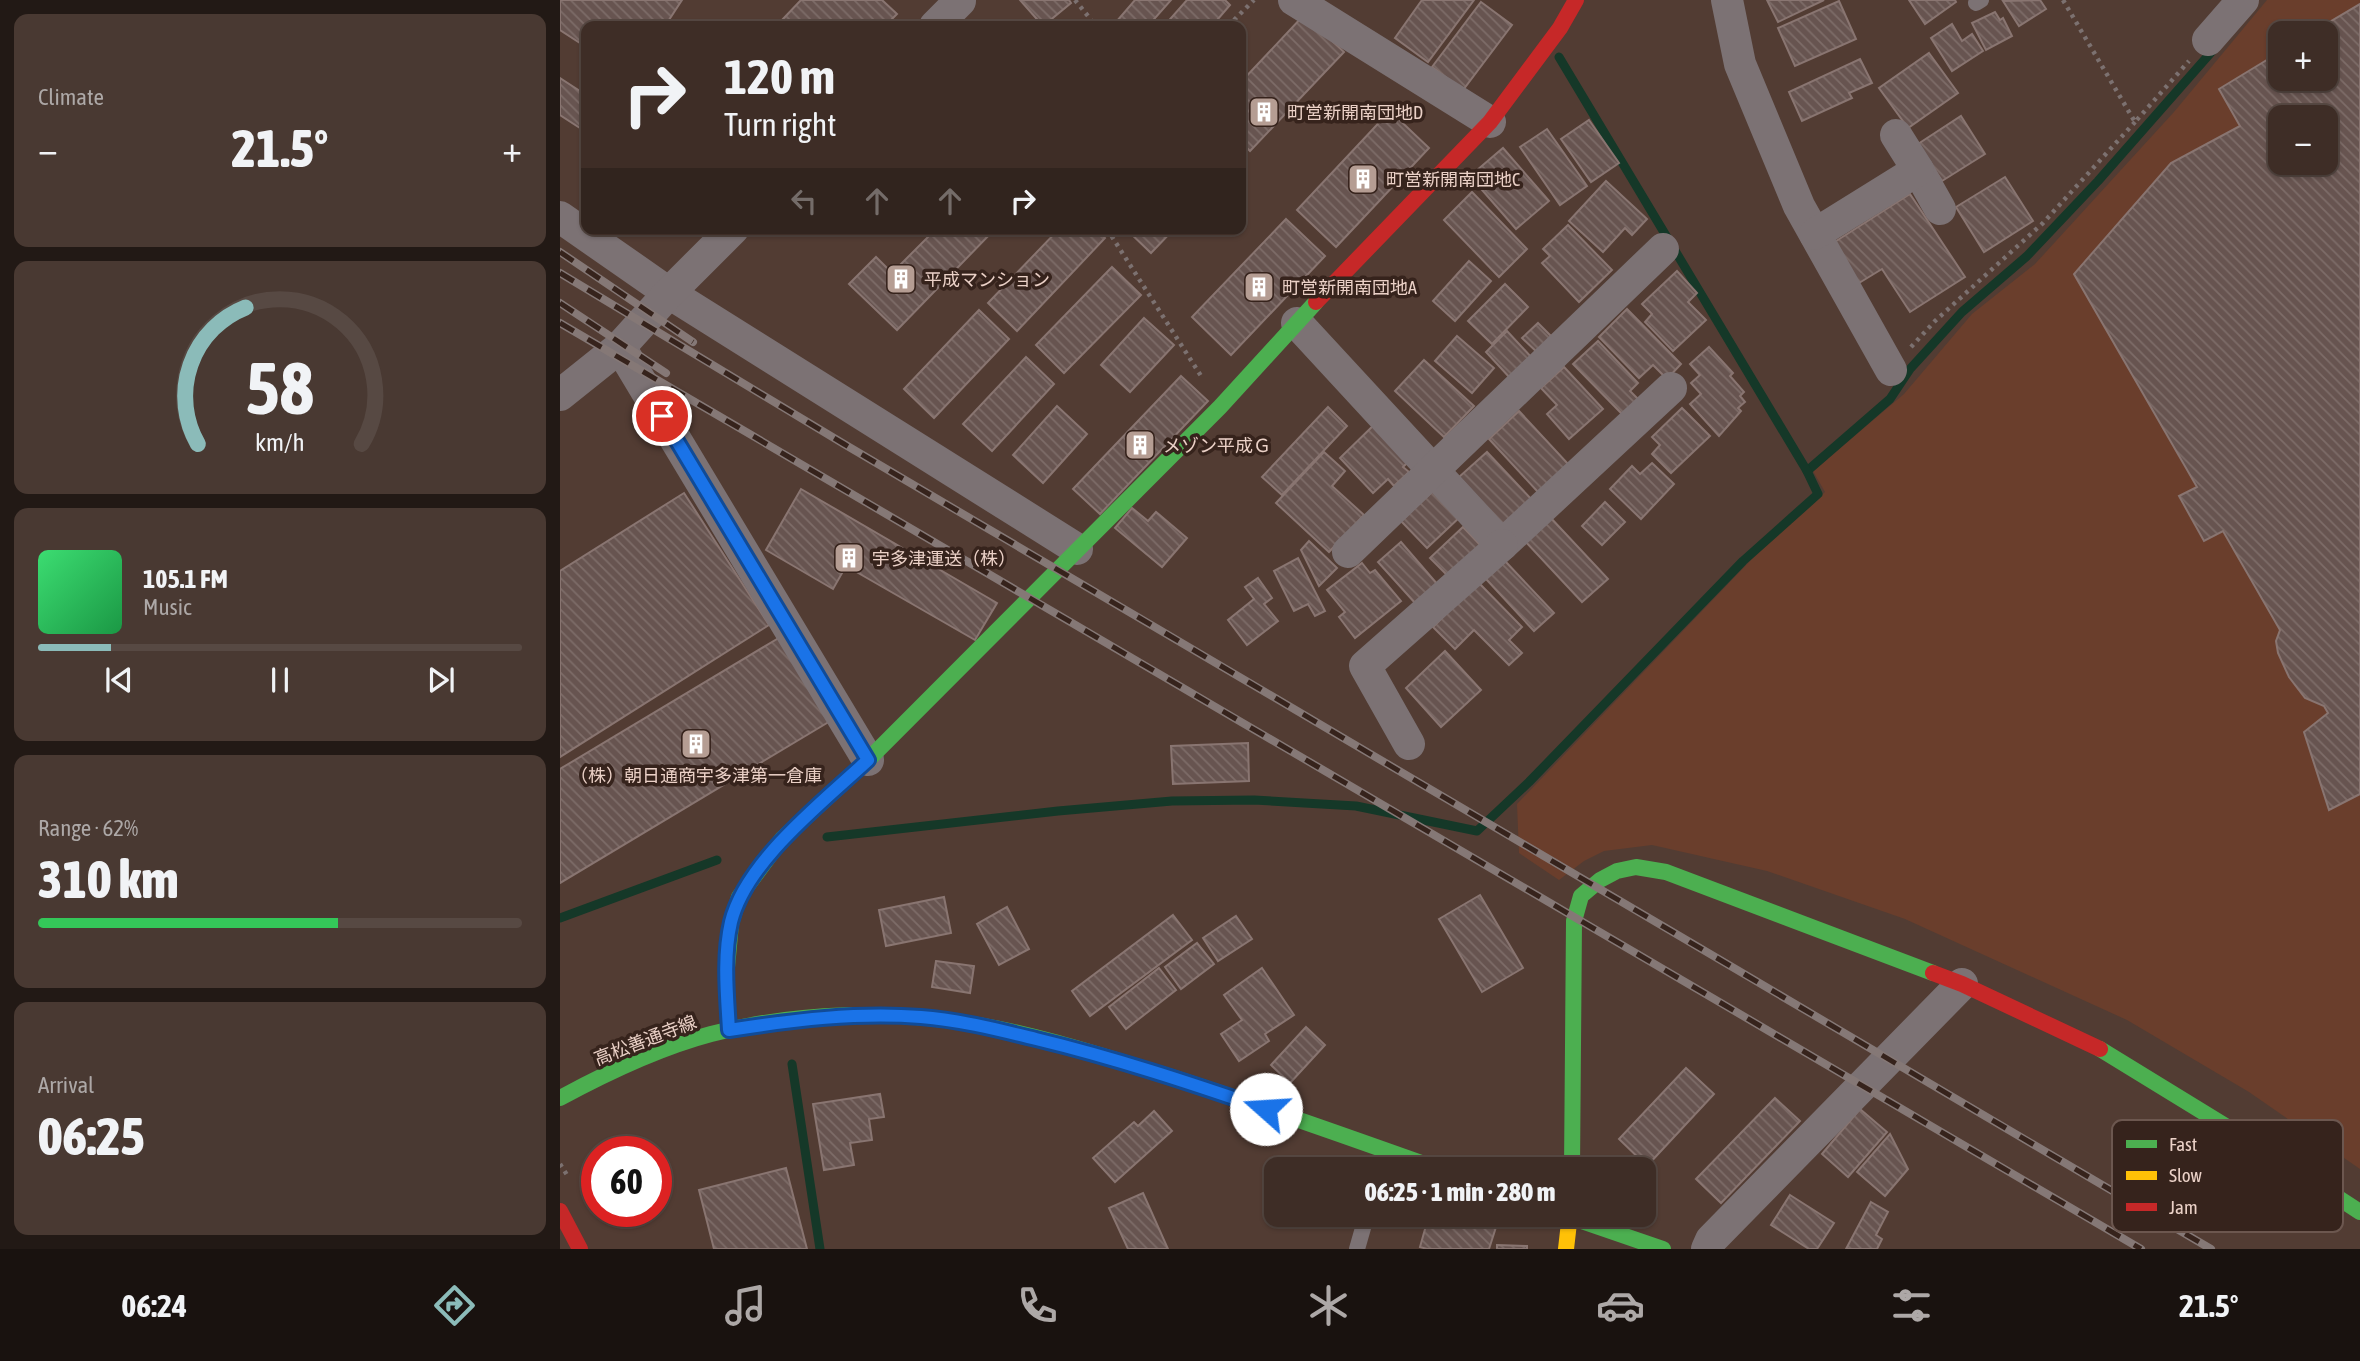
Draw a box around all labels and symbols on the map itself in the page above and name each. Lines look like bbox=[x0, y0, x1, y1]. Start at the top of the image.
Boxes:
building icon: 町営新開南団地D bbox=[1247, 95, 1281, 129]
place label: 町営新開南団地D bbox=[1287, 102, 1423, 123]
building icon: 町営新開南団地C bbox=[1346, 162, 1380, 196]
place label: 町営新開南団地C bbox=[1386, 169, 1520, 190]
building icon: 平成マンション bbox=[884, 262, 918, 296]
place label: 平成マンション bbox=[924, 269, 1050, 290]
building icon: 町営新開南団地A bbox=[1242, 270, 1276, 304]
place label: 町営新開南団地A bbox=[1282, 277, 1417, 298]
pin bbox=[632, 386, 692, 446]
building icon: メゾン平成Ｇ bbox=[1123, 428, 1157, 462]
place label: メゾン平成Ｇ bbox=[1163, 435, 1271, 456]
building icon: 宇多津運送（株） bbox=[832, 541, 866, 575]
place label: 宇多津運送（株） bbox=[872, 548, 1016, 569]
building icon: （株）朝日通商宇多津第一倉庫 bbox=[679, 727, 713, 761]
place label: （株）朝日通商宇多津第一倉庫 bbox=[570, 765, 822, 786]
street label: 高松善通寺線 bbox=[591, 1011, 699, 1069]
position arrow bbox=[1229, 1072, 1303, 1146]
legend bbox=[2112, 1120, 2343, 1232]
text: Fast bbox=[2169, 1133, 2197, 1155]
speed limit sign: 60 bbox=[581, 1136, 672, 1227]
text: Slow bbox=[2169, 1164, 2203, 1186]
text: Jam bbox=[2169, 1196, 2198, 1218]

